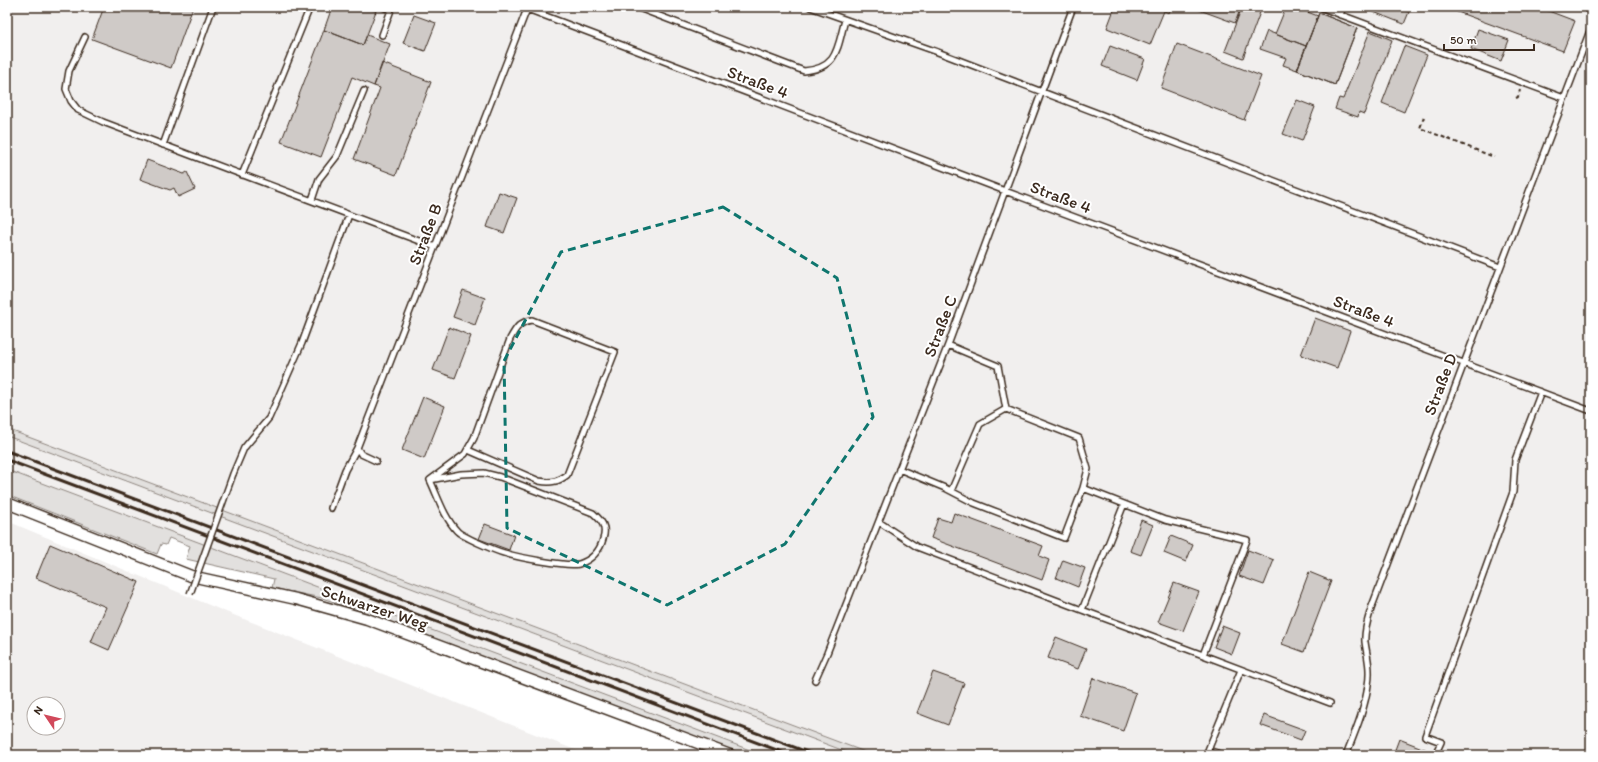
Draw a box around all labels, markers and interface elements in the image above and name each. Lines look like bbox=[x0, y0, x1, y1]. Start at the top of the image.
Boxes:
scale bar bbox=[1444, 26, 1534, 52]
text: 50 m bbox=[1450, 33, 1476, 47]
street label: Straße 4 bbox=[725, 61, 791, 103]
street label: Straße 4 bbox=[1028, 176, 1094, 218]
street label: Straße B bbox=[404, 200, 446, 268]
street label: Straße 4 bbox=[1331, 290, 1397, 332]
street label: Straße C bbox=[919, 292, 961, 360]
street label: Straße D bbox=[1419, 350, 1461, 418]
street label: Schwarzer Weg bbox=[319, 580, 431, 634]
north arrow bbox=[26, 696, 66, 736]
text: N bbox=[31, 704, 46, 717]

